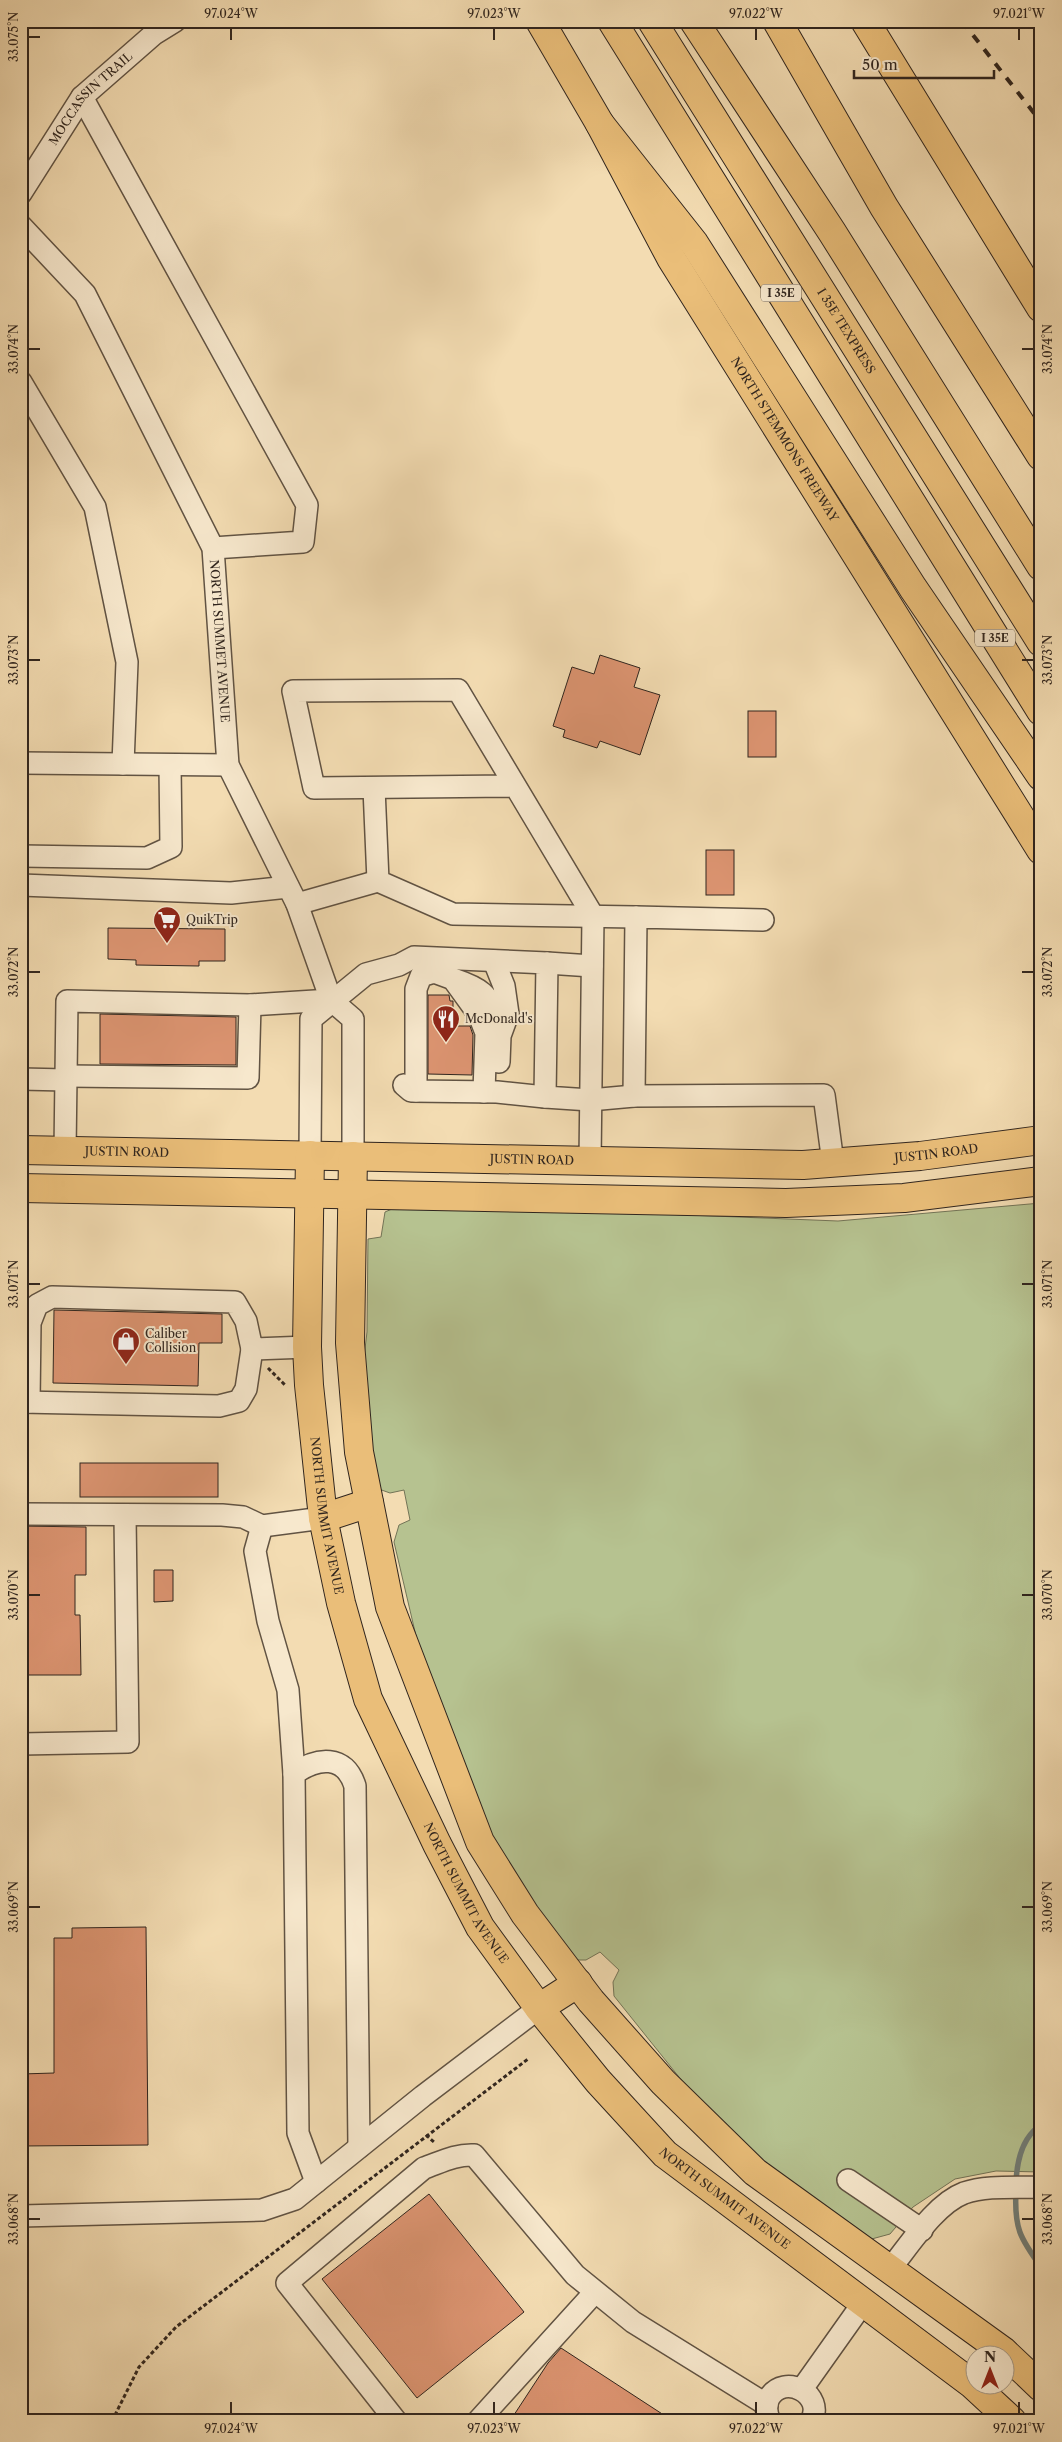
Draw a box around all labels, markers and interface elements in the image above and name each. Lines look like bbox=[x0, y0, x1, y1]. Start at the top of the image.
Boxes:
text: 97.024°W bbox=[204, 6, 259, 21]
text: 97.023°W bbox=[467, 6, 522, 21]
text: 97.022°W bbox=[729, 6, 784, 21]
text: 97.021°W bbox=[993, 6, 1046, 21]
text: 33.075°N bbox=[6, 12, 21, 62]
street label: MOCCASSIN TRAIL bbox=[45, 48, 135, 148]
scale bar bbox=[854, 48, 994, 80]
text: 50 m bbox=[862, 55, 898, 74]
road number: I 35E bbox=[761, 284, 801, 302]
street label: I 35E TEXPRESS bbox=[814, 285, 879, 376]
text: 33.074°N bbox=[6, 324, 21, 374]
text: 33.074°N bbox=[1040, 324, 1055, 374]
street label: NORTH STEMMONS FREEWAY bbox=[728, 354, 842, 525]
street label: NORTH SUMMET AVENUE bbox=[207, 559, 233, 723]
road number: I 35E bbox=[975, 630, 1015, 646]
text: 33.073°N bbox=[6, 635, 21, 685]
text: 33.073°N bbox=[1040, 635, 1055, 685]
supermarket icon: QuikTrip bbox=[152, 905, 182, 944]
place label: QuikTrip bbox=[186, 912, 238, 927]
text: 33.072°N bbox=[6, 947, 21, 997]
text: 33.072°N bbox=[1040, 947, 1055, 997]
restaurant icon: McDonald's bbox=[431, 1004, 461, 1043]
place label: McDonald's bbox=[465, 1011, 533, 1026]
street label: JUSTIN ROAD bbox=[892, 1140, 979, 1165]
street label: JUSTIN ROAD bbox=[83, 1143, 170, 1160]
street label: JUSTIN ROAD bbox=[488, 1151, 574, 1168]
text: 33.071°N bbox=[6, 1260, 21, 1308]
text: 33.071°N bbox=[1040, 1260, 1055, 1308]
shop icon: Caliber Collision bbox=[111, 1326, 141, 1365]
place label: Caliber Collision bbox=[145, 1326, 197, 1355]
street label: NORTH SUMMIT AVENUE bbox=[307, 1436, 347, 1596]
text: 33.070°N bbox=[6, 1569, 21, 1621]
text: 33.070°N bbox=[1040, 1569, 1055, 1621]
street label: NORTH SUMMIT AVENUE bbox=[421, 1820, 512, 1966]
text: 33.069°N bbox=[6, 1881, 21, 1933]
text: 33.069°N bbox=[1040, 1881, 1055, 1933]
street label: NORTH SUMMIT AVENUE bbox=[656, 2145, 793, 2252]
text: 33.068°N bbox=[6, 2193, 21, 2245]
text: 33.068°N bbox=[1040, 2193, 1055, 2245]
north arrow bbox=[964, 2344, 1014, 2394]
text: N bbox=[984, 2348, 996, 2366]
text: 97.024°W bbox=[204, 2421, 259, 2436]
text: 97.023°W bbox=[467, 2421, 522, 2436]
text: 97.022°W bbox=[729, 2421, 784, 2436]
text: 97.021°W bbox=[993, 2421, 1046, 2436]

